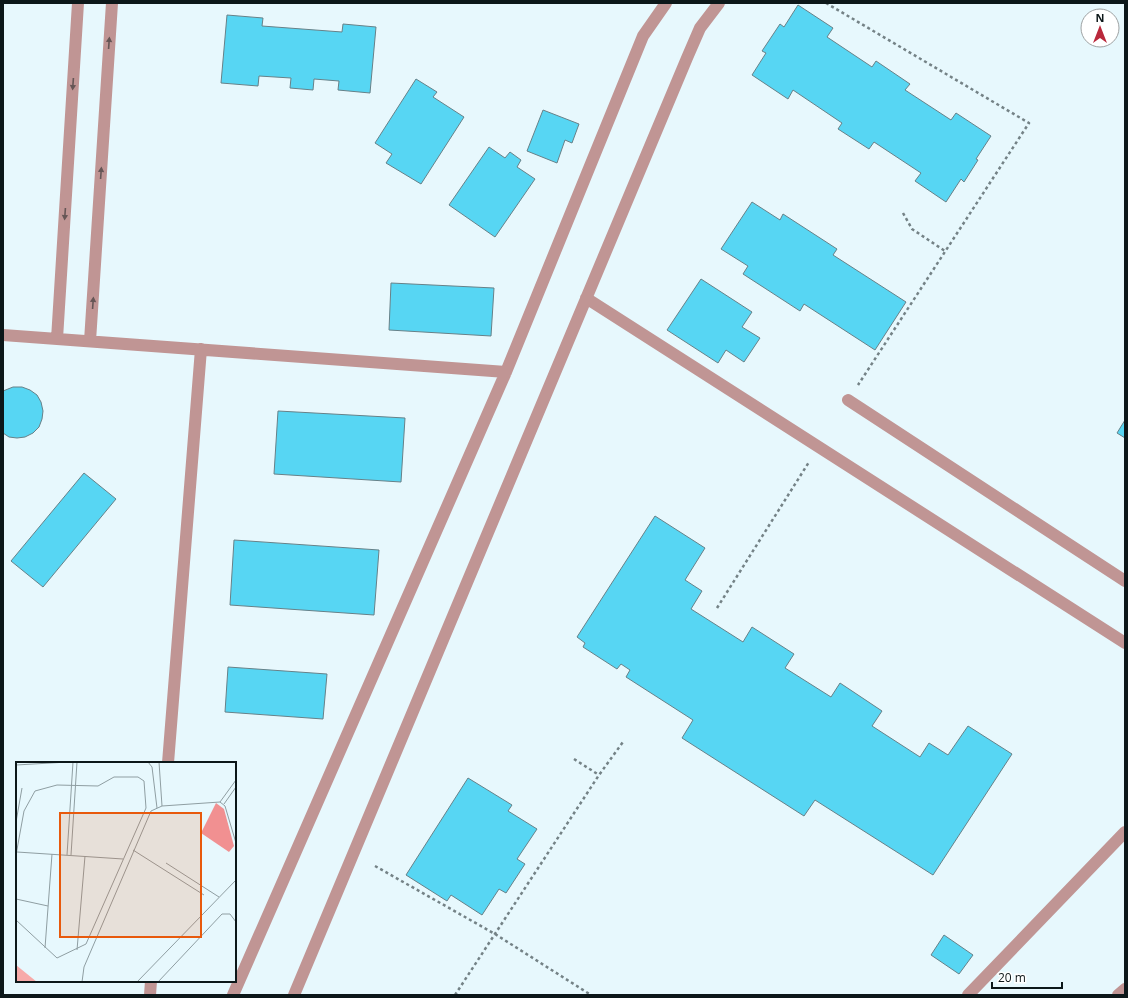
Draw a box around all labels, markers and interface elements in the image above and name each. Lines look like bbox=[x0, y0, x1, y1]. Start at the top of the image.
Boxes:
north arrow bbox=[1080, 8, 1120, 48]
text: N bbox=[1096, 10, 1104, 25]
one-way arrow bbox=[106, 37, 113, 49]
one-way arrow bbox=[70, 78, 76, 91]
one-way arrow bbox=[98, 166, 104, 179]
one-way arrow bbox=[61, 208, 68, 220]
one-way arrow bbox=[89, 297, 96, 309]
inset map bbox=[16, 762, 236, 982]
scale bar bbox=[992, 964, 1062, 990]
text: 20 m bbox=[998, 969, 1026, 986]

